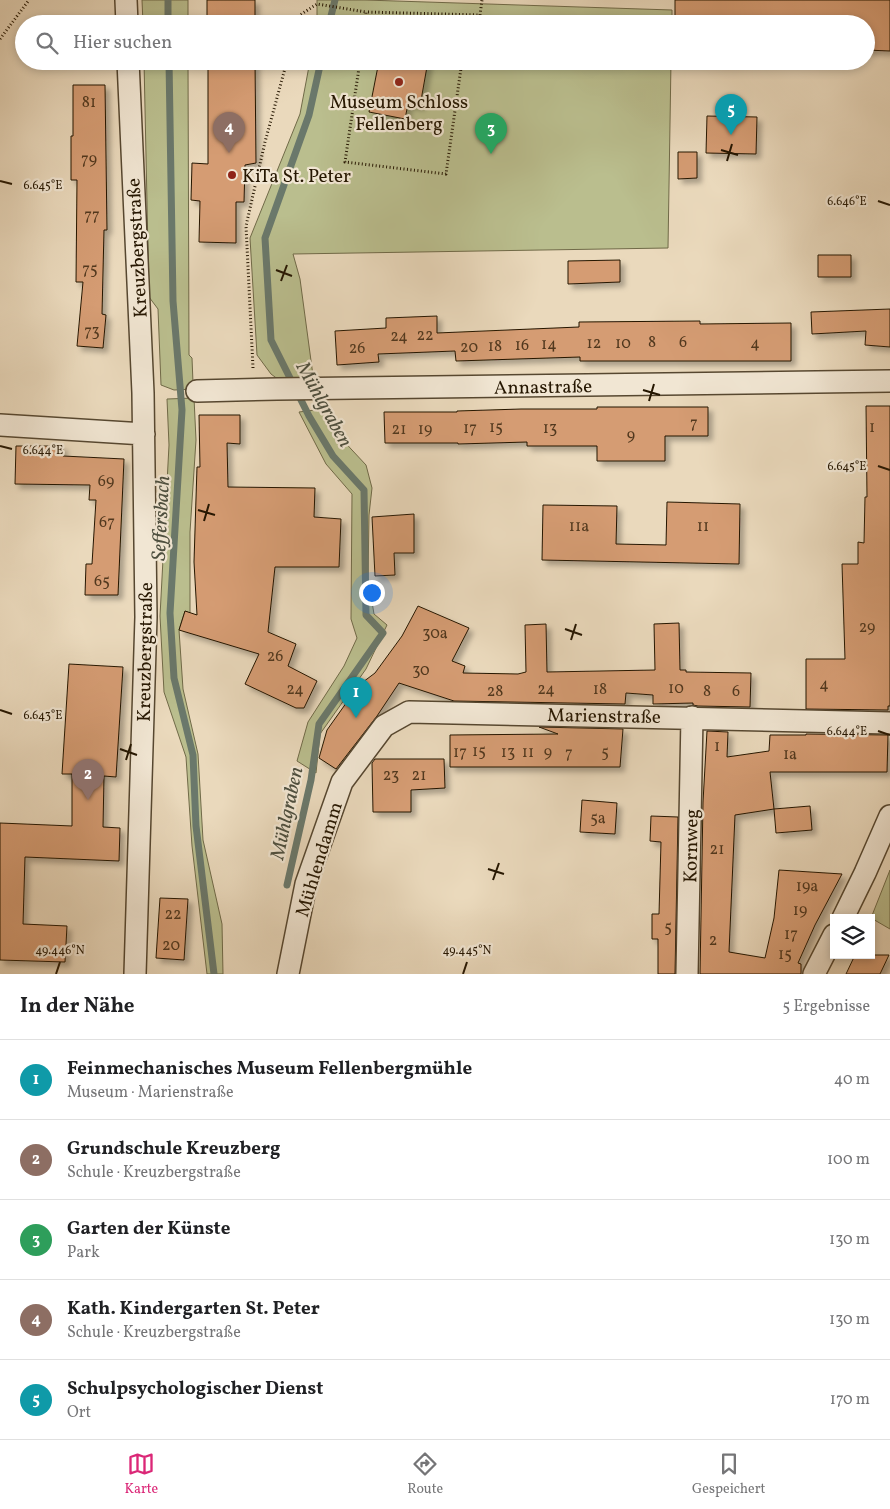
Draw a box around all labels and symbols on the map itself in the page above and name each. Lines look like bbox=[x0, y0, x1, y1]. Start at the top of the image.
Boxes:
marker: Museum Schloss Fellenberg bbox=[393, 76, 405, 88]
place label: Museum Schloss Fellenberg bbox=[330, 90, 468, 138]
house number: 81 bbox=[82, 92, 96, 114]
pin: 5 bbox=[715, 94, 747, 135]
pin: 4 bbox=[213, 112, 245, 153]
pin: 3 bbox=[475, 113, 507, 154]
house number: 79 bbox=[81, 149, 97, 171]
place label: KiTa St. Peter bbox=[242, 164, 351, 190]
marker: KiTa St. Peter bbox=[226, 169, 238, 181]
street label: Kreuzbergstraße bbox=[121, 177, 155, 318]
text: 6.645°E bbox=[24, 178, 62, 194]
text: 6.646°E bbox=[827, 194, 867, 210]
house number: 77 bbox=[84, 205, 100, 227]
house number: 75 bbox=[82, 259, 98, 281]
house number: 73 bbox=[84, 321, 100, 343]
house number: 22 bbox=[416, 325, 434, 347]
house number: 24 bbox=[390, 326, 408, 348]
house number: 8 bbox=[648, 332, 656, 354]
house number: 6 bbox=[679, 332, 687, 354]
house number: 12 bbox=[587, 333, 601, 355]
house number: 10 bbox=[615, 333, 631, 355]
house number: 4 bbox=[750, 333, 760, 355]
house number: 14 bbox=[541, 334, 557, 356]
house number: 16 bbox=[515, 335, 529, 357]
house number: 18 bbox=[488, 336, 502, 358]
house number: 20 bbox=[460, 337, 478, 359]
house number: 26 bbox=[349, 338, 365, 360]
water label: Mühlgraben bbox=[288, 356, 358, 453]
street label: Annastraße bbox=[494, 374, 592, 402]
house number: 7 bbox=[690, 413, 698, 435]
house number: 15 bbox=[489, 417, 503, 439]
house number: 1 bbox=[869, 417, 875, 439]
house number: 17 bbox=[463, 418, 477, 440]
house number: 13 bbox=[543, 418, 557, 440]
house number: 21 bbox=[392, 419, 406, 441]
house number: 19 bbox=[418, 419, 432, 441]
house number: 9 bbox=[627, 425, 635, 447]
text: 6.644°E bbox=[23, 443, 63, 459]
text: 6.645°E bbox=[828, 459, 866, 475]
house number: 69 bbox=[98, 471, 114, 493]
water label: Seffersbach bbox=[146, 475, 178, 561]
house number: 67 bbox=[99, 512, 115, 534]
house number: 11a bbox=[569, 516, 589, 538]
house number: 11 bbox=[697, 516, 709, 538]
house number: 65 bbox=[94, 571, 110, 593]
your location bbox=[359, 580, 385, 606]
street label: Kreuzbergstraße bbox=[132, 582, 160, 722]
house number: 29 bbox=[859, 617, 875, 639]
house number: 30a bbox=[422, 623, 448, 645]
house number: 26 bbox=[267, 646, 283, 668]
house number: 30 bbox=[412, 660, 430, 682]
house number: 4 bbox=[819, 674, 829, 696]
pin: 1 bbox=[340, 677, 372, 718]
house number: 10 bbox=[668, 678, 684, 700]
house number: 24 bbox=[286, 679, 304, 701]
house number: 24 bbox=[537, 679, 555, 701]
house number: 18 bbox=[593, 679, 607, 701]
house number: 28 bbox=[487, 681, 503, 703]
house number: 8 bbox=[703, 681, 711, 703]
house number: 6 bbox=[732, 681, 740, 703]
street label: Marienstraße bbox=[547, 703, 661, 731]
text: 6.643°E bbox=[23, 708, 63, 724]
text: 6.644°E bbox=[827, 724, 867, 740]
house number: 1 bbox=[714, 736, 720, 758]
house number: 15 bbox=[472, 741, 486, 763]
house number: 17 bbox=[453, 742, 467, 764]
house number: 13 bbox=[501, 742, 515, 764]
house number: 11 bbox=[522, 742, 534, 764]
house number: 9 bbox=[544, 742, 552, 764]
house number: 5 bbox=[601, 742, 609, 764]
house number: 7 bbox=[565, 743, 573, 765]
house number: 1a bbox=[783, 744, 797, 766]
pin: 2 bbox=[72, 759, 104, 800]
water label: Mühlgraben bbox=[264, 764, 311, 863]
house number: 23 bbox=[383, 765, 399, 787]
house number: 21 bbox=[412, 765, 426, 787]
street label: Mühlendamm bbox=[290, 799, 350, 920]
house number: 5a bbox=[590, 808, 606, 830]
street label: Kornweg bbox=[678, 809, 706, 883]
house number: 21 bbox=[710, 839, 724, 861]
house number: 19a bbox=[796, 876, 818, 898]
house number: 19 bbox=[793, 900, 807, 922]
house number: 22 bbox=[164, 904, 182, 926]
house number: 5 bbox=[664, 917, 672, 939]
house number: 17 bbox=[784, 924, 798, 946]
house number: 2 bbox=[709, 930, 717, 952]
house number: 20 bbox=[162, 935, 180, 957]
text: 49.446°N bbox=[35, 943, 85, 959]
text: 49.445°N bbox=[443, 943, 492, 959]
house number: 15 bbox=[778, 944, 792, 966]

